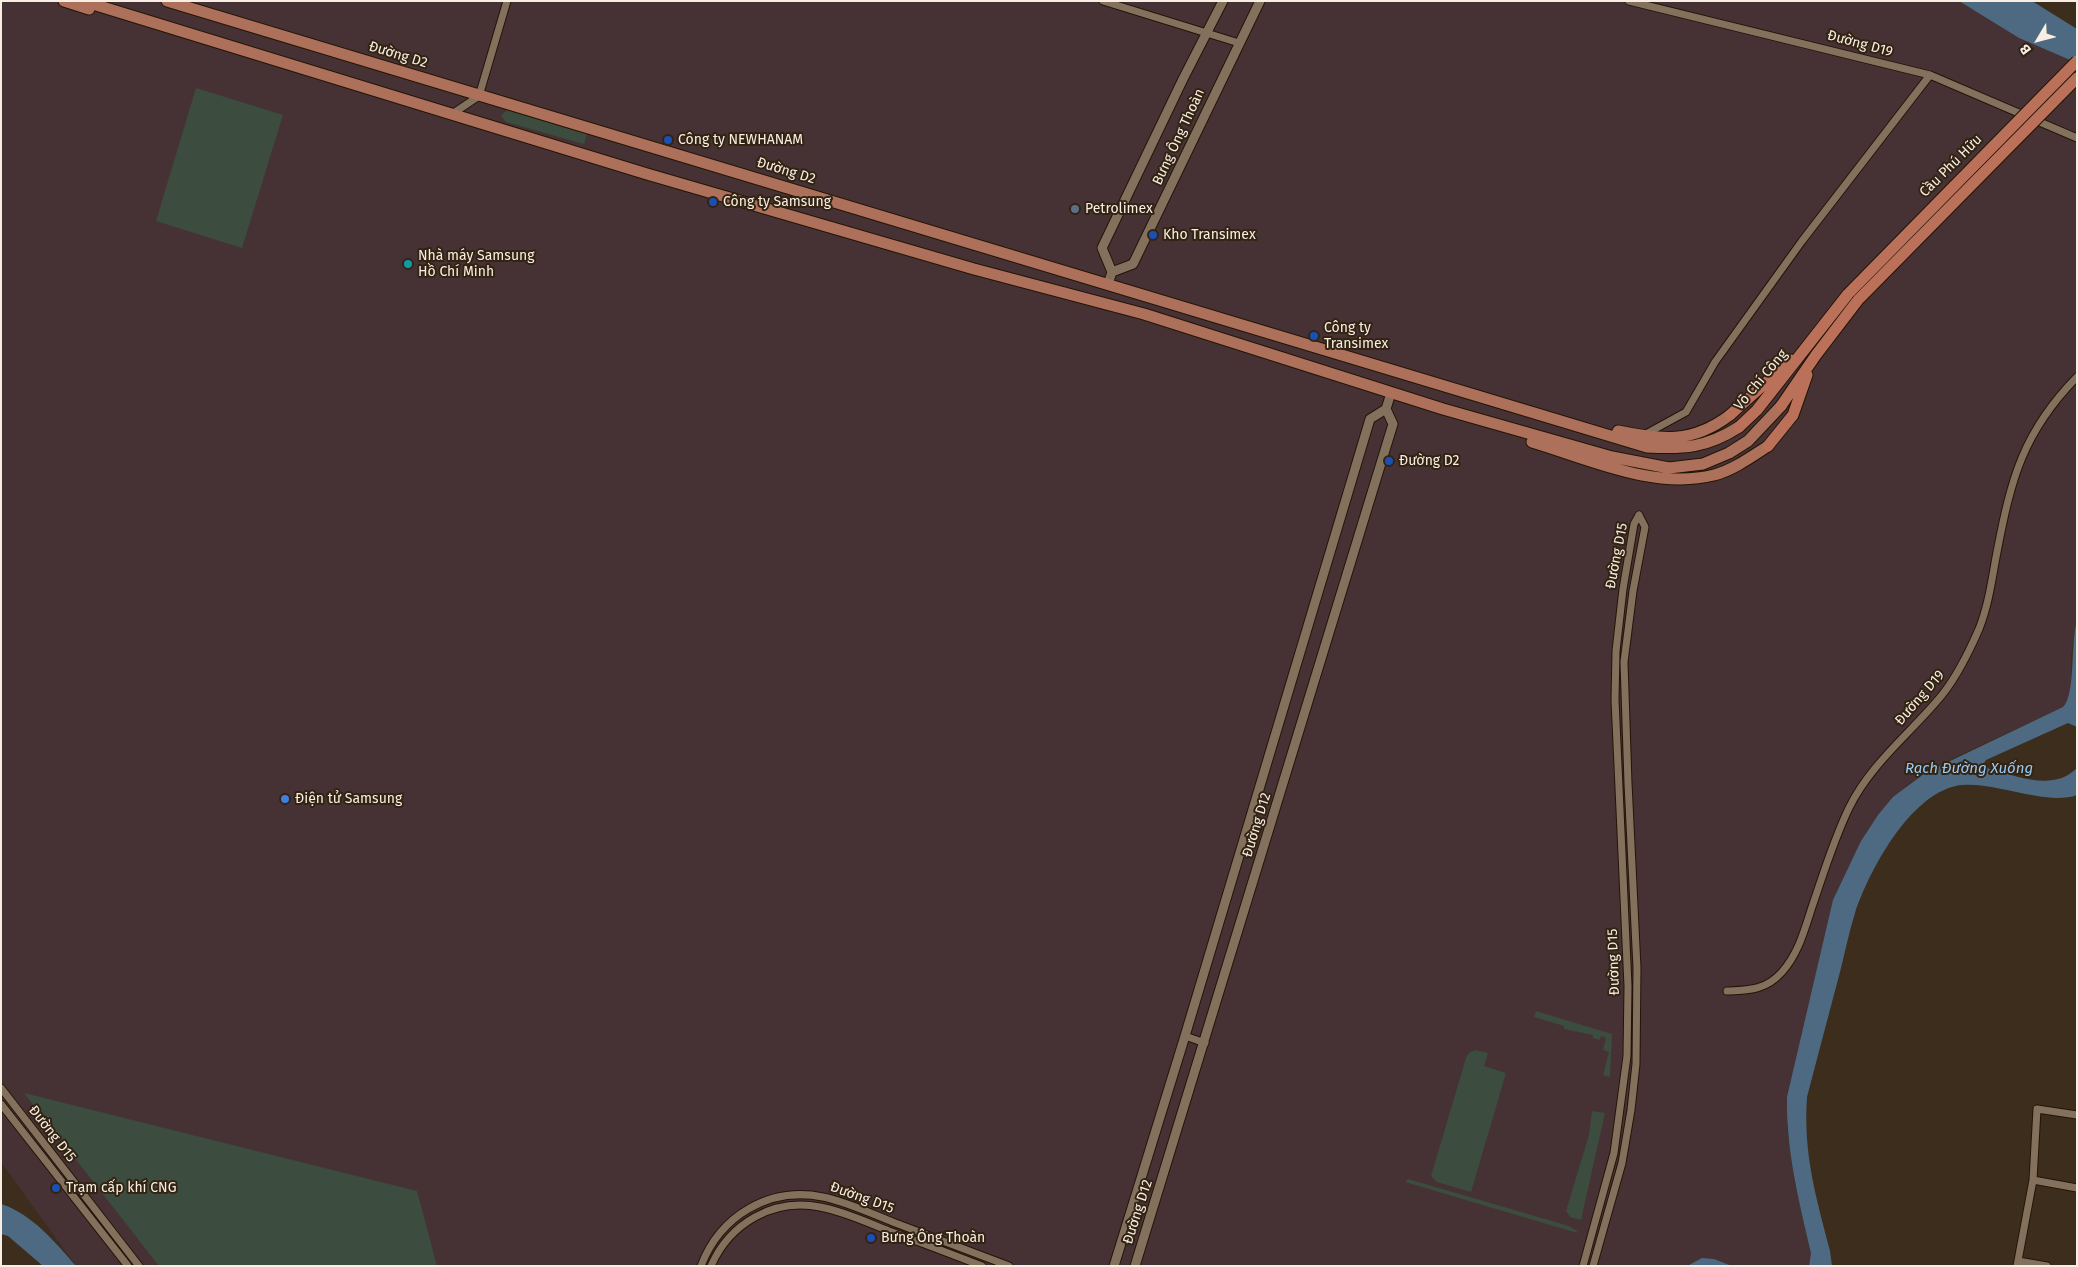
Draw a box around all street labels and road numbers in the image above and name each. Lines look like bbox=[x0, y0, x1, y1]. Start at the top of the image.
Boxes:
street label: Đường D19 bbox=[1825, 27, 1895, 61]
street label: Đường D2 bbox=[367, 38, 429, 72]
street label: Bưng Ông Thoàn bbox=[1149, 86, 1209, 188]
street label: Cầu Phú Hữu bbox=[1916, 131, 1986, 201]
street label: Đường D2 bbox=[755, 154, 817, 188]
street label: Võ Chí Công bbox=[1731, 346, 1791, 414]
street label: Đường D15 bbox=[1602, 522, 1632, 590]
street label: Đường D19 bbox=[1892, 667, 1948, 729]
street label: Đường D12 bbox=[1239, 791, 1275, 859]
street label: Đường D15 bbox=[1604, 928, 1624, 996]
street label: Đường D15 bbox=[25, 1103, 79, 1165]
street label: Đường D12 bbox=[1120, 1178, 1156, 1246]
street label: Đường D15 bbox=[828, 1179, 896, 1217]

